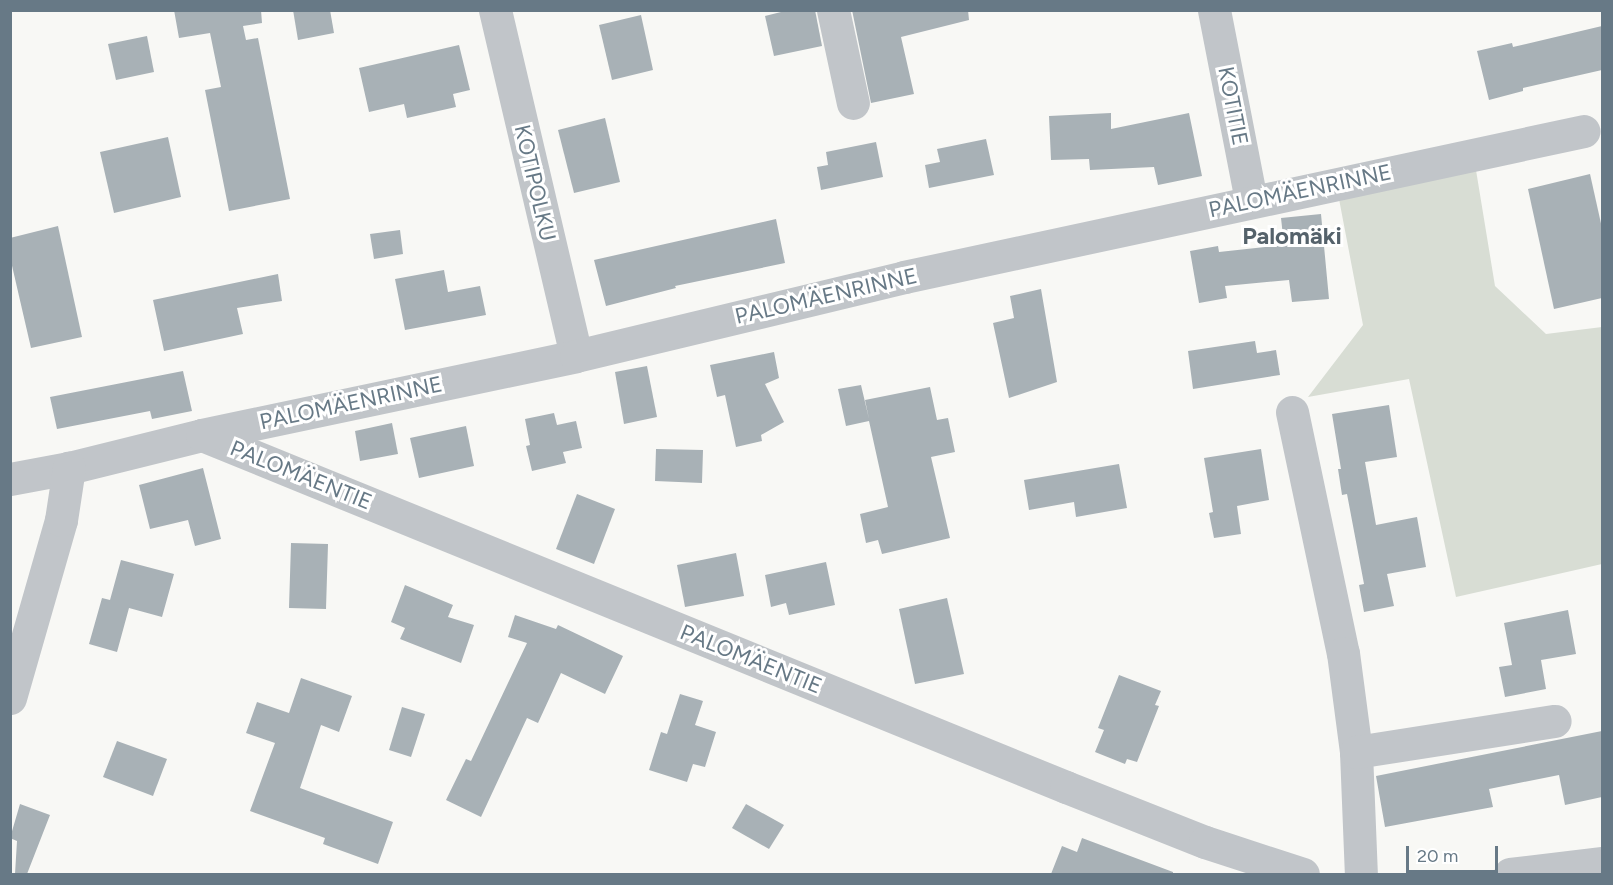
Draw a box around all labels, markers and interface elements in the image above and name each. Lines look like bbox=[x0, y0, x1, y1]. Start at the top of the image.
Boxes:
street label: KOTITIE bbox=[1212, 64, 1254, 148]
street label: KOTIPOLKU bbox=[509, 122, 561, 244]
street label: PALOMÄENRINNE bbox=[1206, 159, 1394, 223]
district label: Palomäki bbox=[1242, 222, 1342, 250]
street label: PALOMÄENRINNE bbox=[732, 262, 920, 330]
street label: PALOMÄENRINNE bbox=[257, 371, 445, 435]
street label: PALOMÄENTIE bbox=[226, 435, 376, 515]
street label: PALOMÄENTIE bbox=[676, 619, 826, 699]
scale bar bbox=[1409, 834, 1500, 872]
text: 20 m bbox=[1417, 845, 1458, 867]

